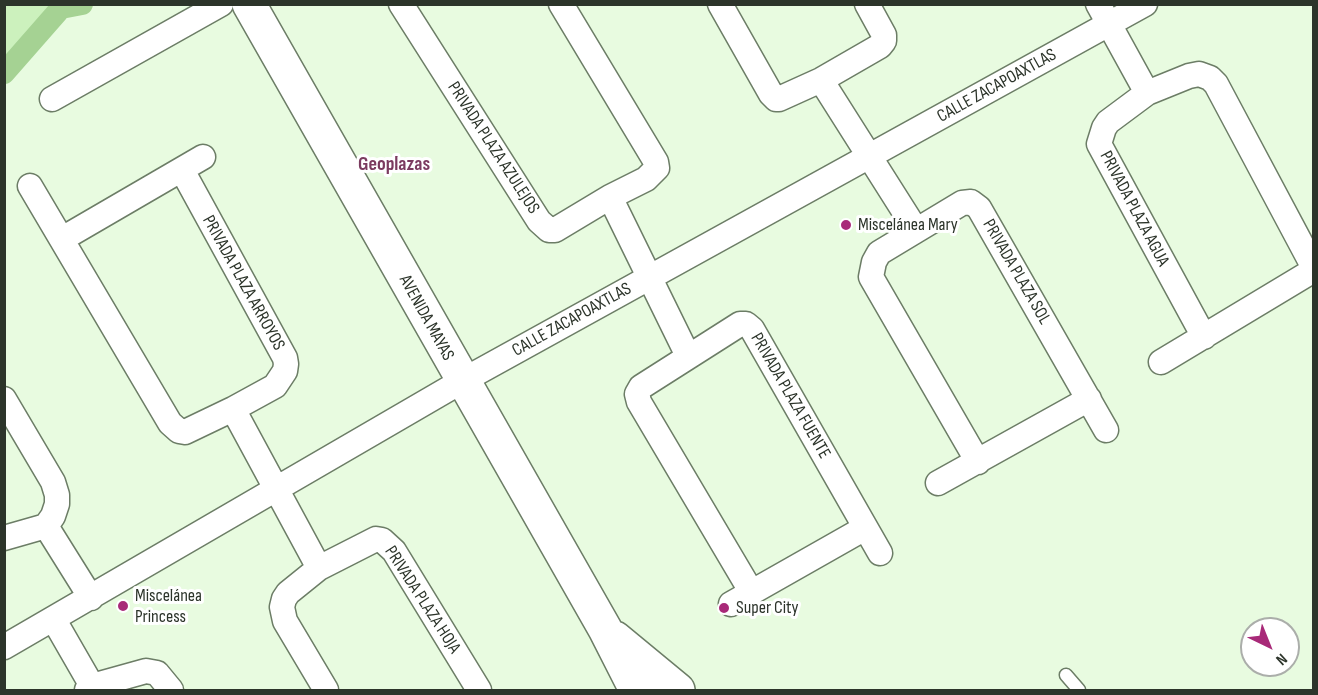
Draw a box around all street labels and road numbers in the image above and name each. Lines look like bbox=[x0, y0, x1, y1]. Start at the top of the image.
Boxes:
street label: CALLE ZACAPOAXTLAS bbox=[934, 44, 1060, 128]
street label: PRIVADA PLAZA AZULEJOS bbox=[442, 78, 544, 218]
street label: PRIVADA PLAZA AGUA bbox=[1095, 148, 1173, 270]
street label: PRIVADA PLAZA ARROYOS bbox=[197, 212, 289, 354]
street label: PRIVADA PLAZA SOL bbox=[977, 216, 1055, 328]
street label: AVENIDA MAYAS bbox=[394, 271, 458, 365]
street label: CALLE ZACAPOAXTLAS bbox=[509, 278, 635, 362]
street label: PRIVADA PLAZA FUENTE bbox=[745, 329, 835, 463]
street label: PRIVADA PLAZA HOJA bbox=[379, 542, 465, 658]

